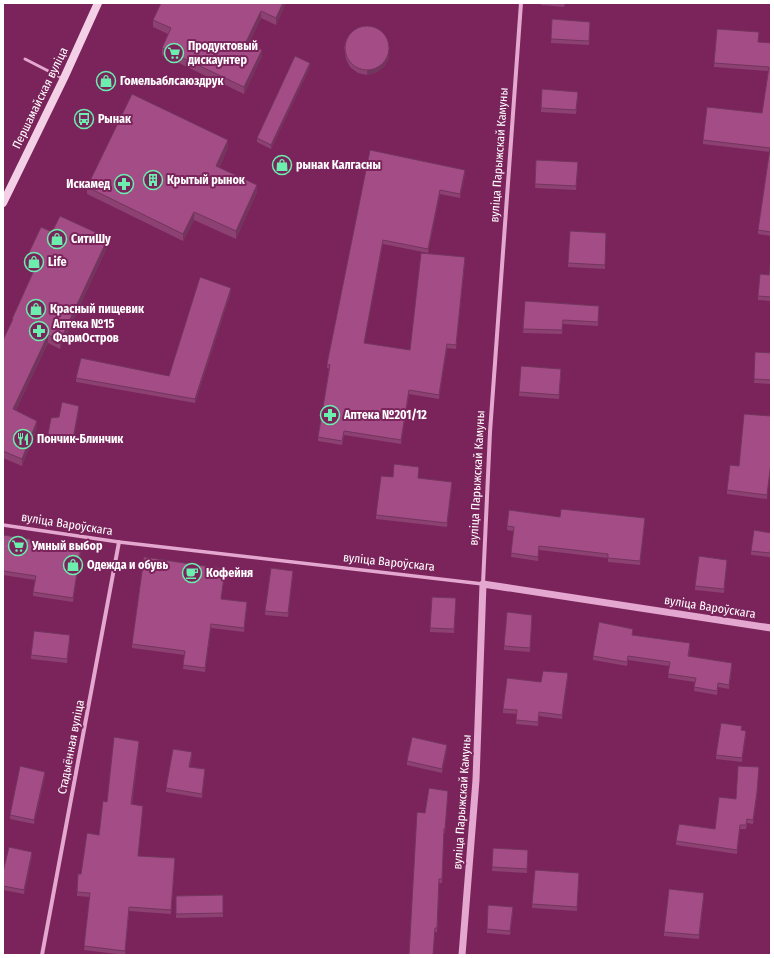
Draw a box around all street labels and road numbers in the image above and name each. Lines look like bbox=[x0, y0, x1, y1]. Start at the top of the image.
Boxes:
street label: Першамайская вуліца bbox=[9, 45, 71, 151]
street label: вуліца Парыжскай Камуны bbox=[487, 87, 511, 223]
street label: вуліца Парыжскай Камуны bbox=[466, 410, 488, 546]
street label: вуліца Вароўскага bbox=[20, 510, 114, 538]
street label: вуліца Вароўскага bbox=[342, 550, 436, 574]
street label: вуліца Вароўскага bbox=[663, 593, 757, 621]
street label: Стадыённая вуліца bbox=[55, 699, 87, 795]
street label: вуліца Парыжскай Камуны bbox=[450, 734, 474, 870]

